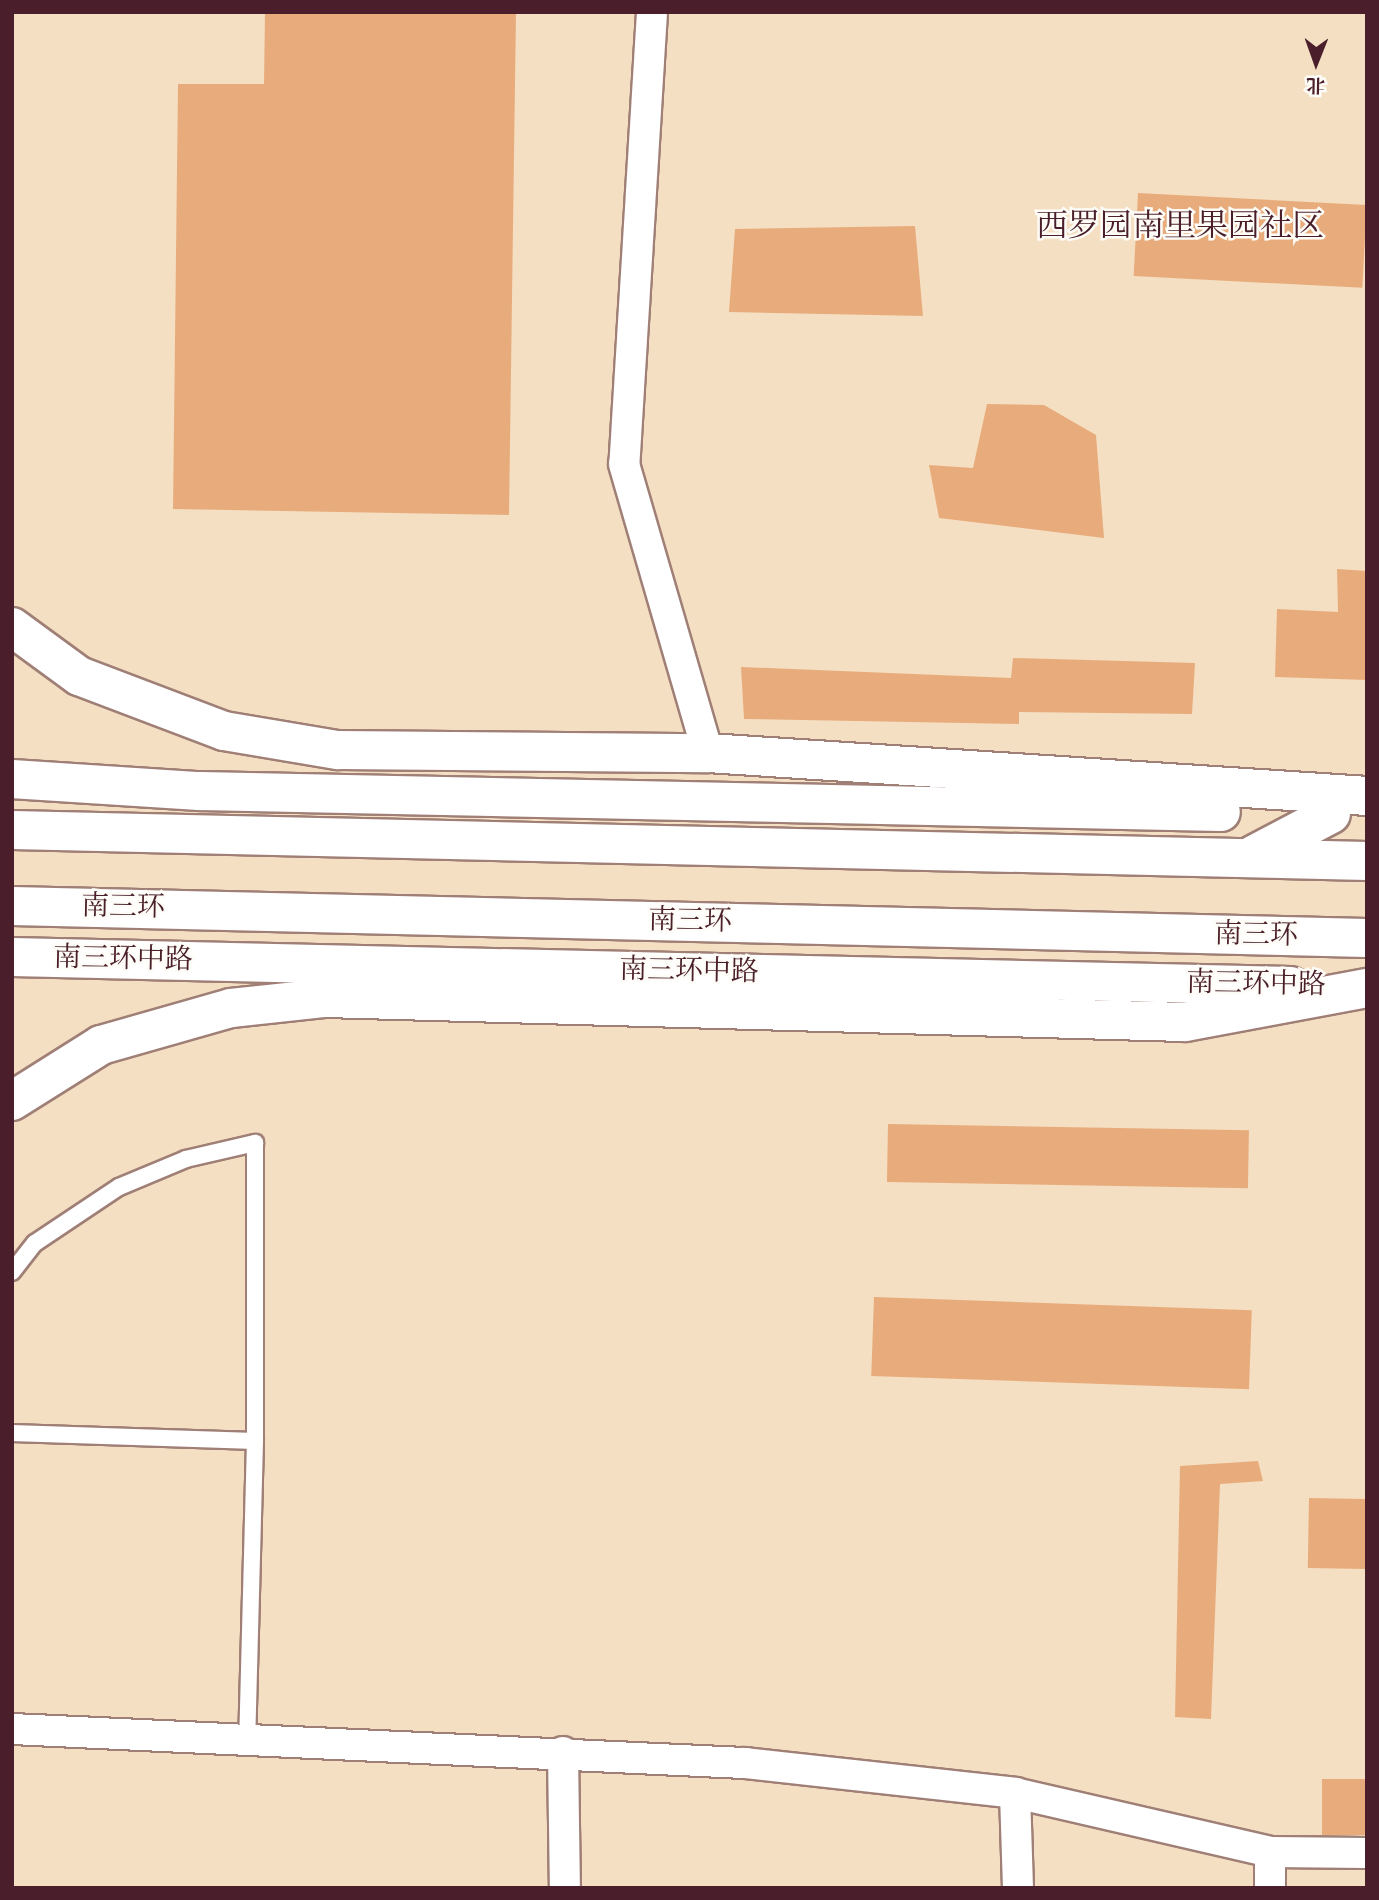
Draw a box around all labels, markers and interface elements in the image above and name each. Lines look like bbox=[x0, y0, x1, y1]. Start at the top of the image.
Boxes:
north arrow bbox=[1281, 28, 1351, 98]
text: 北 bbox=[1306, 72, 1325, 96]
district label: 西罗园南里果园社区 bbox=[1036, 209, 1324, 247]
street label: 南三环 bbox=[81, 890, 165, 926]
street label: 南三环 bbox=[648, 904, 732, 940]
street label: 南三环 bbox=[1214, 918, 1298, 954]
street label: 南三环中路 bbox=[53, 942, 193, 978]
street label: 南三环中路 bbox=[619, 954, 759, 990]
street label: 南三环中路 bbox=[1186, 967, 1326, 1003]

